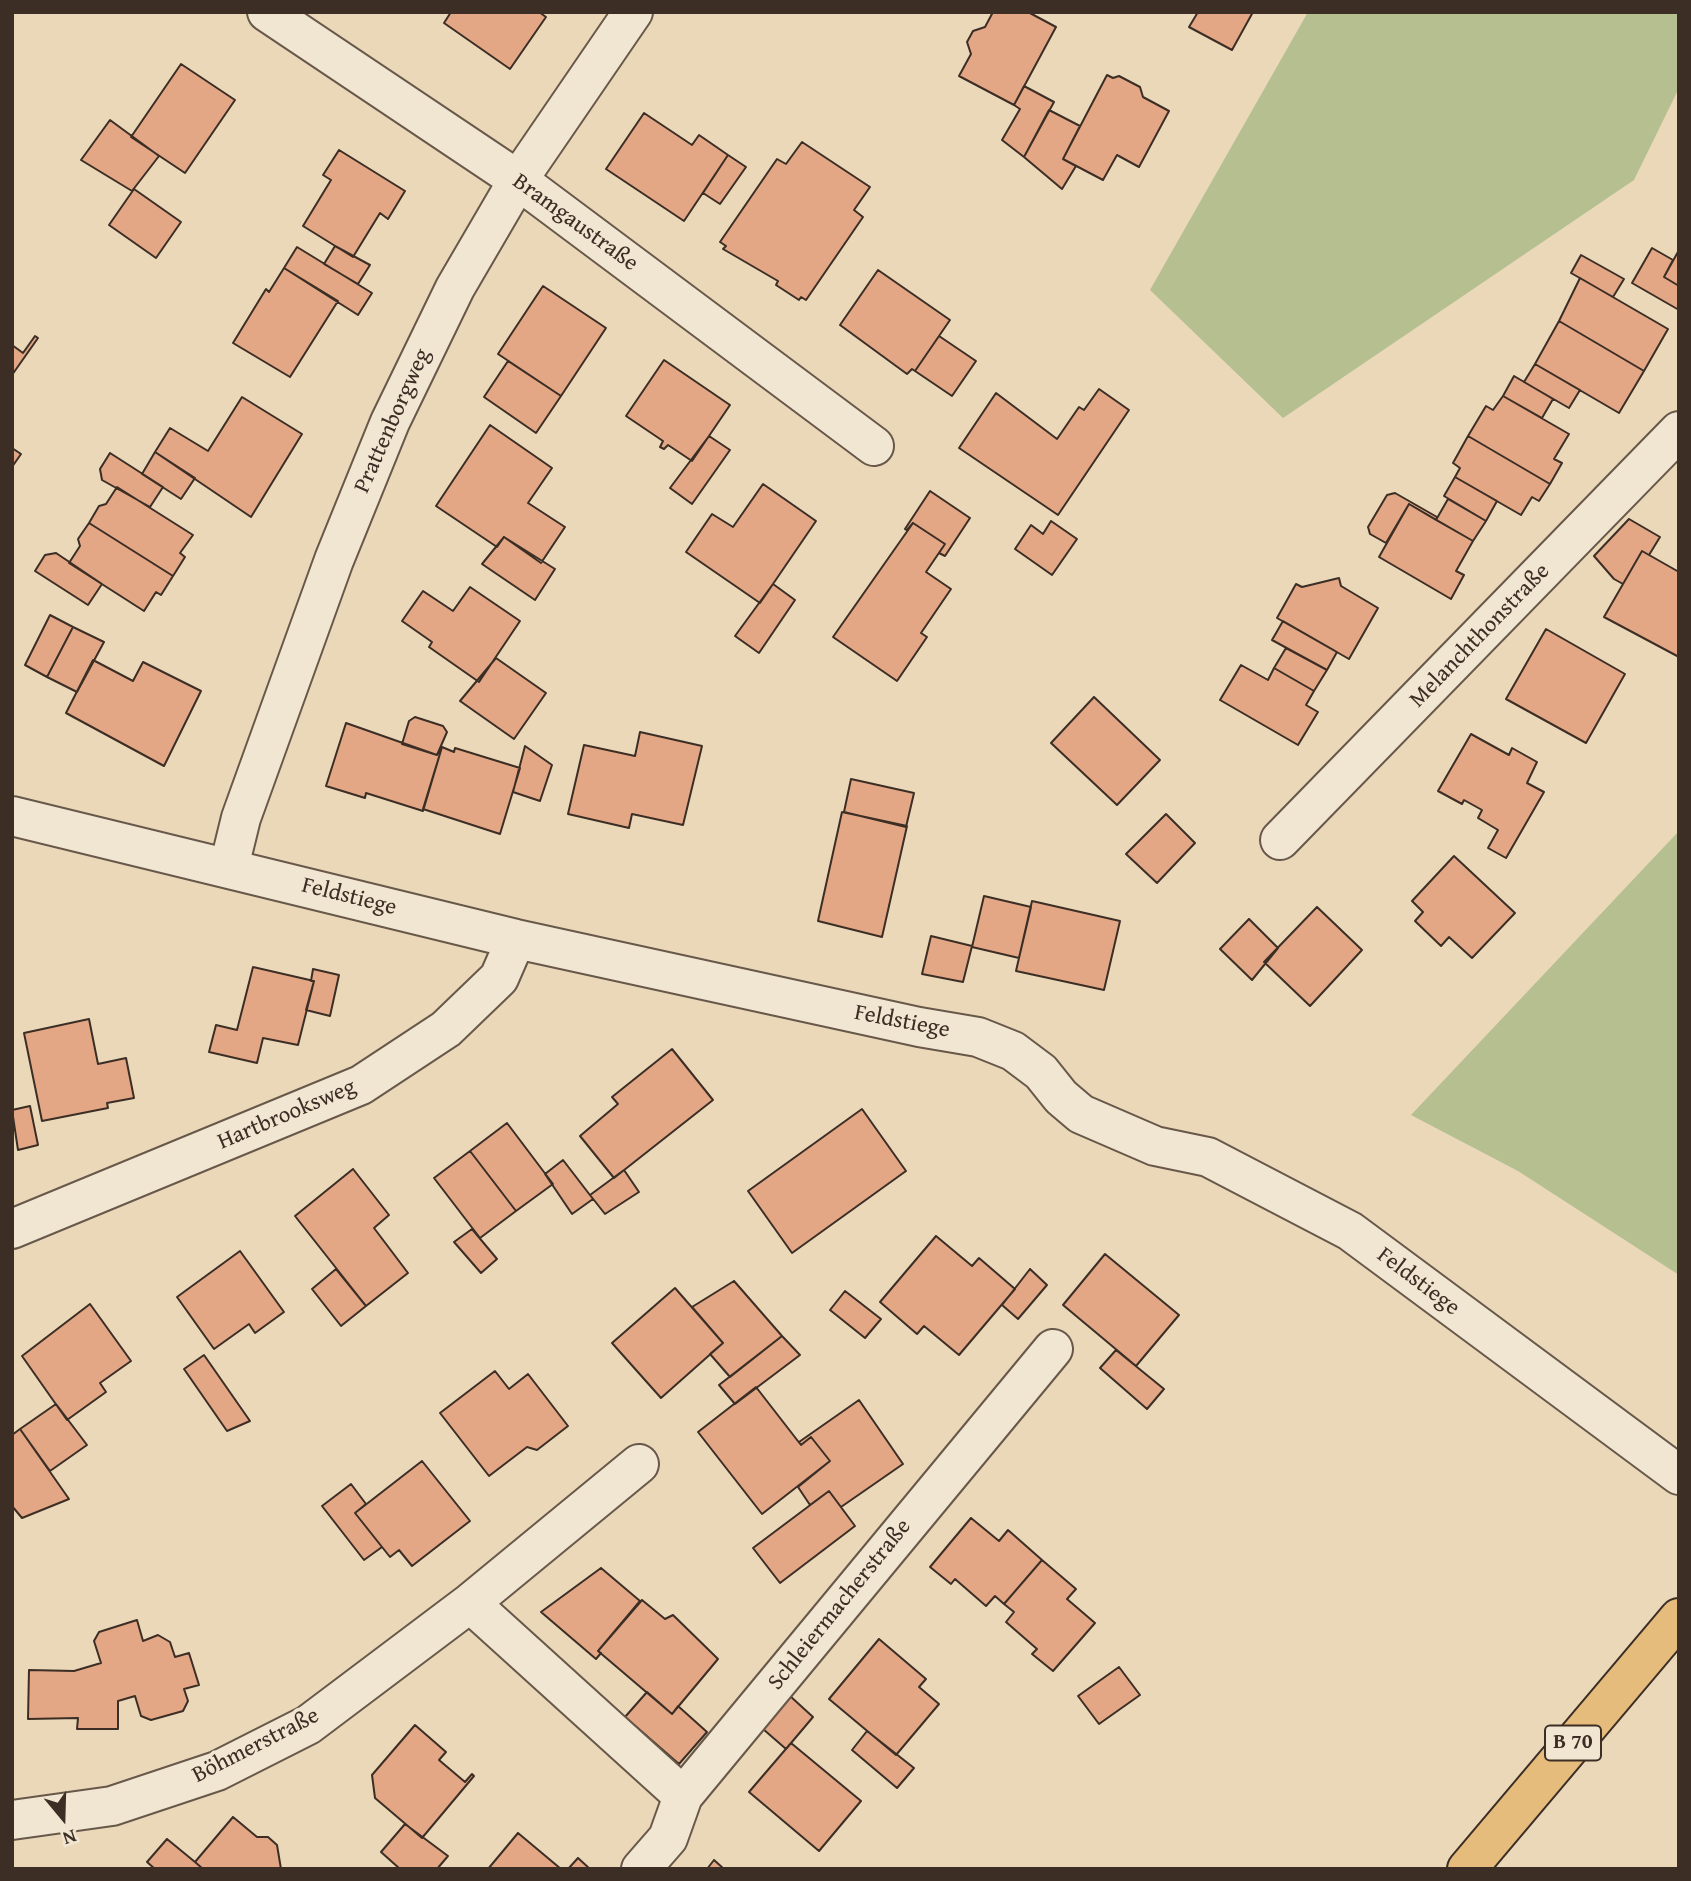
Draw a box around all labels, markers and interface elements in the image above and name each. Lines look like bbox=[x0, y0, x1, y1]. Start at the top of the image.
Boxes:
street label: Bramgaustraße bbox=[507, 168, 643, 278]
street label: Prattenborgweg bbox=[349, 345, 437, 497]
street label: Melanchthonstraße bbox=[1404, 558, 1556, 714]
street label: Feldstiege bbox=[299, 872, 399, 922]
street label: Feldstiege bbox=[852, 999, 952, 1045]
street label: Hartbrooksweg bbox=[214, 1074, 360, 1156]
street label: Feldstiege bbox=[1371, 1242, 1465, 1322]
street label: Schleiermacherstraße bbox=[762, 1514, 918, 1696]
street label: Böhmerstraße bbox=[188, 1702, 324, 1790]
road number: B 70 bbox=[1545, 1726, 1601, 1760]
north arrow bbox=[28, 1783, 98, 1853]
text: N bbox=[59, 1823, 80, 1853]

